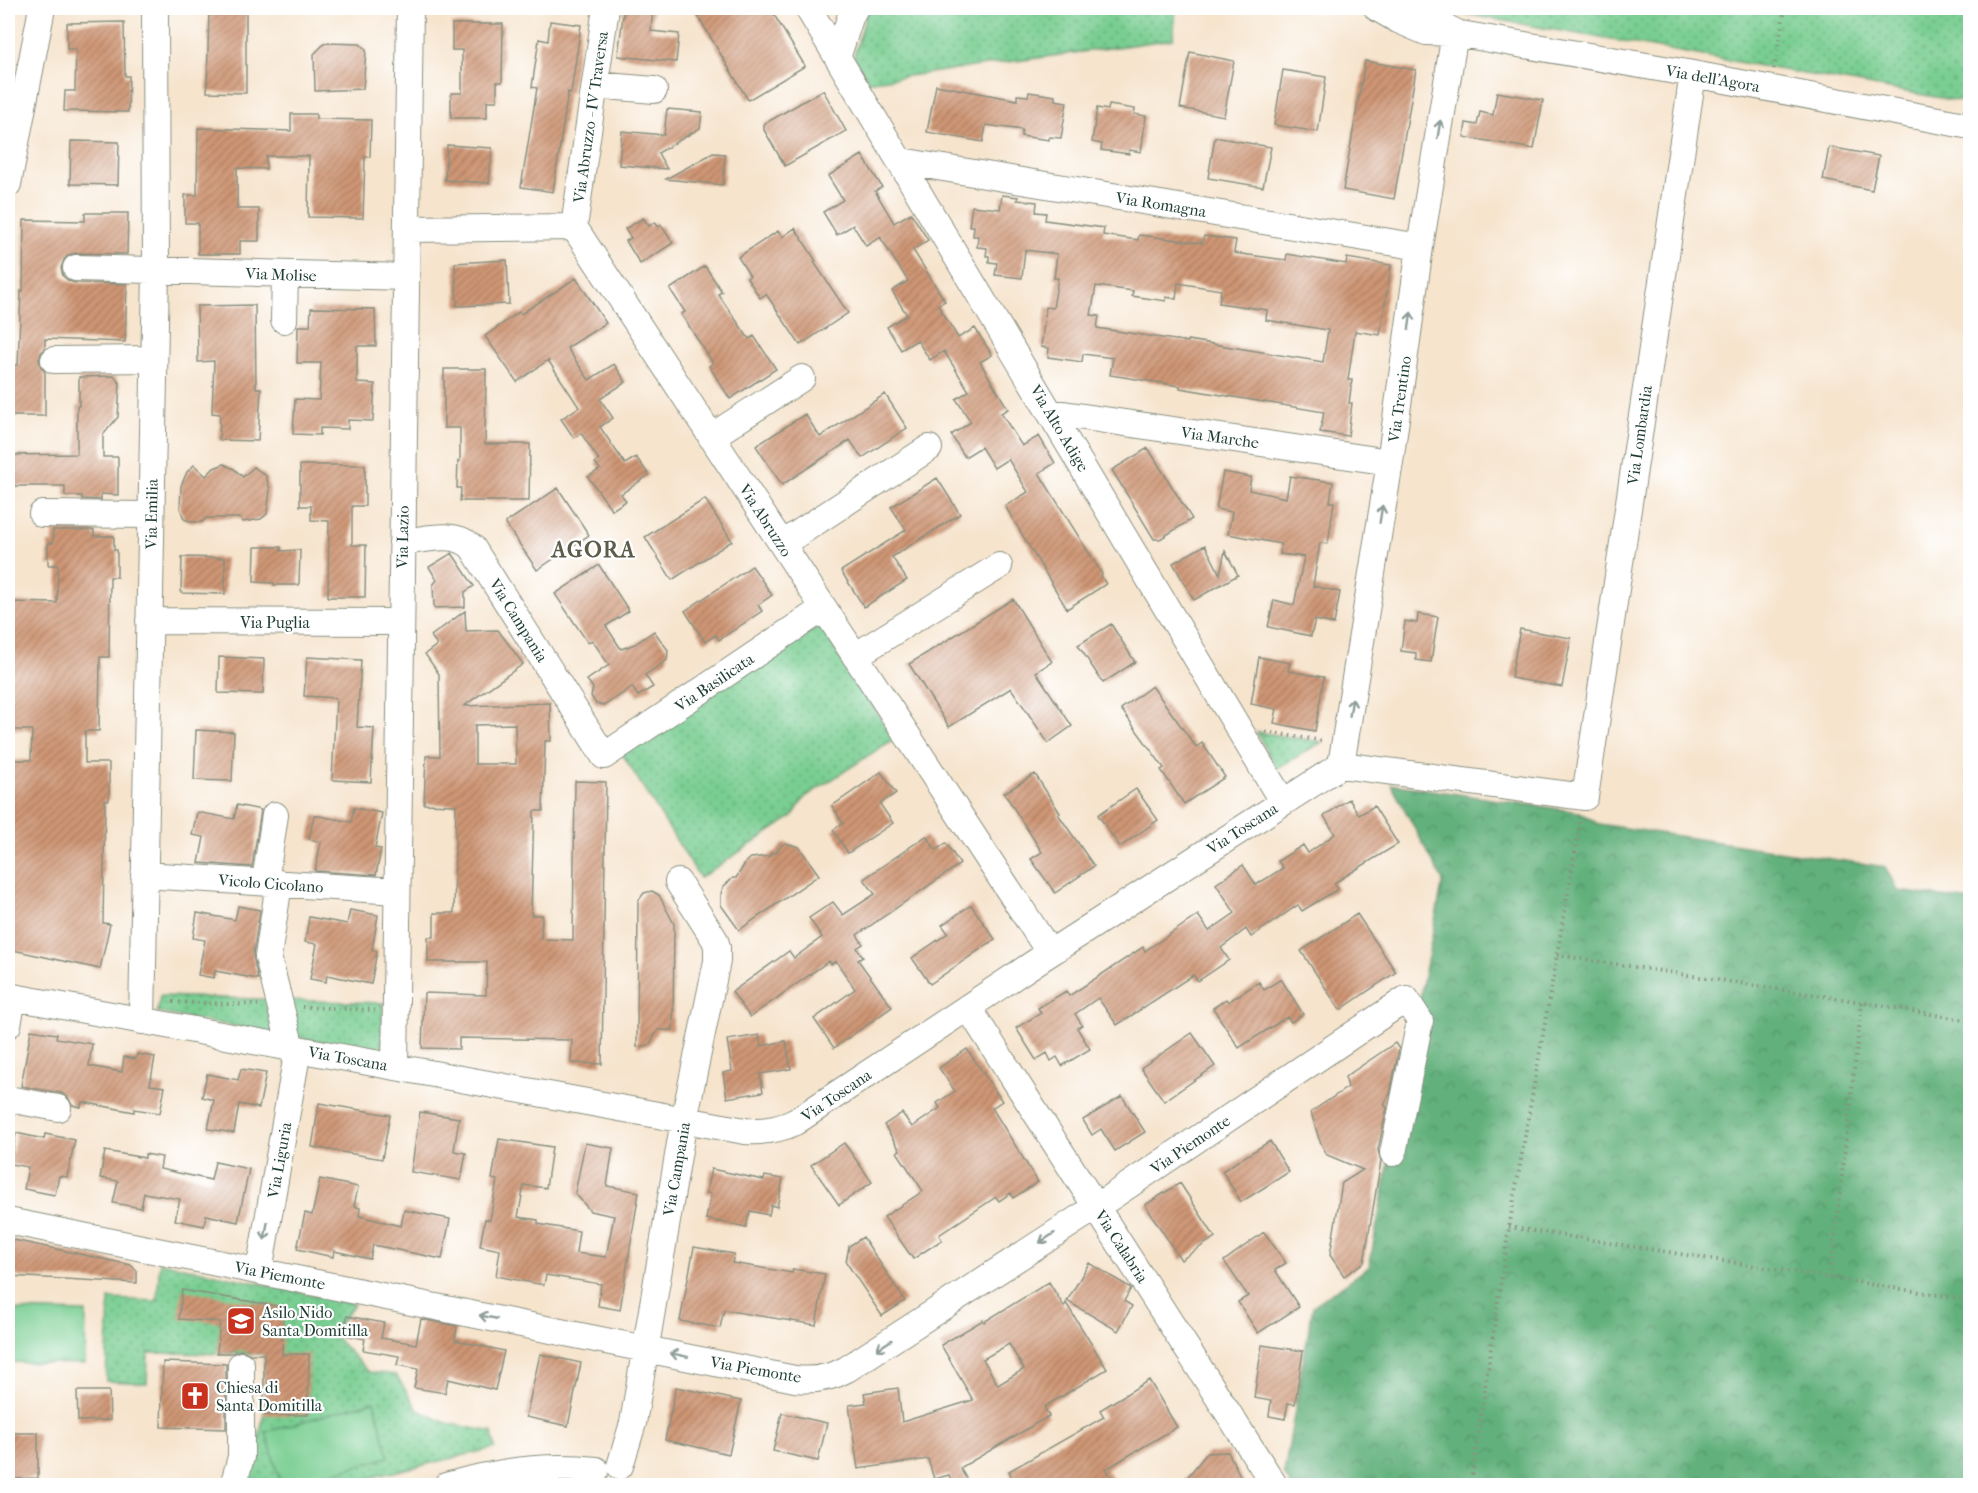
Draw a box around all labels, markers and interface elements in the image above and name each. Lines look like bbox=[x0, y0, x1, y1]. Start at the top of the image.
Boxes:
street label: Via Abruzzo - IV Traversa bbox=[569, 29, 612, 205]
street label: Via dell'Agora bbox=[1663, 61, 1762, 96]
one-way arrow bbox=[1434, 119, 1445, 139]
street label: Via Romagna bbox=[1113, 188, 1208, 221]
street label: Via Molise bbox=[244, 264, 317, 285]
one-way arrow bbox=[1404, 312, 1415, 332]
street label: Via Trentino bbox=[1384, 355, 1415, 445]
street label: Via Alto Adige bbox=[1026, 380, 1093, 475]
street label: Via Lombardia bbox=[1623, 384, 1656, 487]
street label: Via Marche bbox=[1179, 422, 1260, 452]
street label: Via Emilia bbox=[141, 478, 162, 550]
street label: Via Abruzzo bbox=[735, 480, 796, 560]
street label: Via Lazio bbox=[392, 505, 413, 570]
one-way arrow bbox=[1376, 505, 1387, 525]
district label: AGORA bbox=[550, 537, 636, 563]
street label: Via Campania bbox=[485, 574, 552, 666]
street label: Via Puglia bbox=[239, 613, 310, 632]
street label: Via Basilicata bbox=[670, 649, 758, 716]
one-way arrow bbox=[1345, 697, 1356, 717]
street label: Via Toscana bbox=[1203, 798, 1282, 859]
street label: Vicolo Cicolano bbox=[217, 870, 324, 897]
street label: Via Toscana bbox=[306, 1042, 390, 1075]
street label: Via Toscana bbox=[797, 1065, 875, 1126]
street label: Via Piemonte bbox=[1146, 1111, 1234, 1179]
street label: Via Liguria bbox=[263, 1120, 296, 1201]
street label: Via Campania bbox=[659, 1120, 694, 1218]
street label: Via Calabria bbox=[1090, 1205, 1153, 1287]
one-way arrow bbox=[260, 1221, 271, 1240]
one-way arrow bbox=[1039, 1232, 1056, 1245]
street label: Via Piemonte bbox=[232, 1257, 327, 1294]
place label: Asilo Nido Santa Domitilla bbox=[261, 1303, 369, 1340]
school or university icon: Asilo Nido Santa Domitilla bbox=[225, 1305, 257, 1337]
one-way arrow bbox=[479, 1311, 499, 1322]
one-way arrow bbox=[876, 1339, 893, 1351]
one-way arrow bbox=[670, 1349, 690, 1360]
street label: Via Piemonte bbox=[708, 1352, 803, 1387]
place label: Chiesa di Santa Domitilla bbox=[216, 1378, 323, 1415]
church icon: Chiesa di Santa Domitilla bbox=[179, 1380, 211, 1412]

